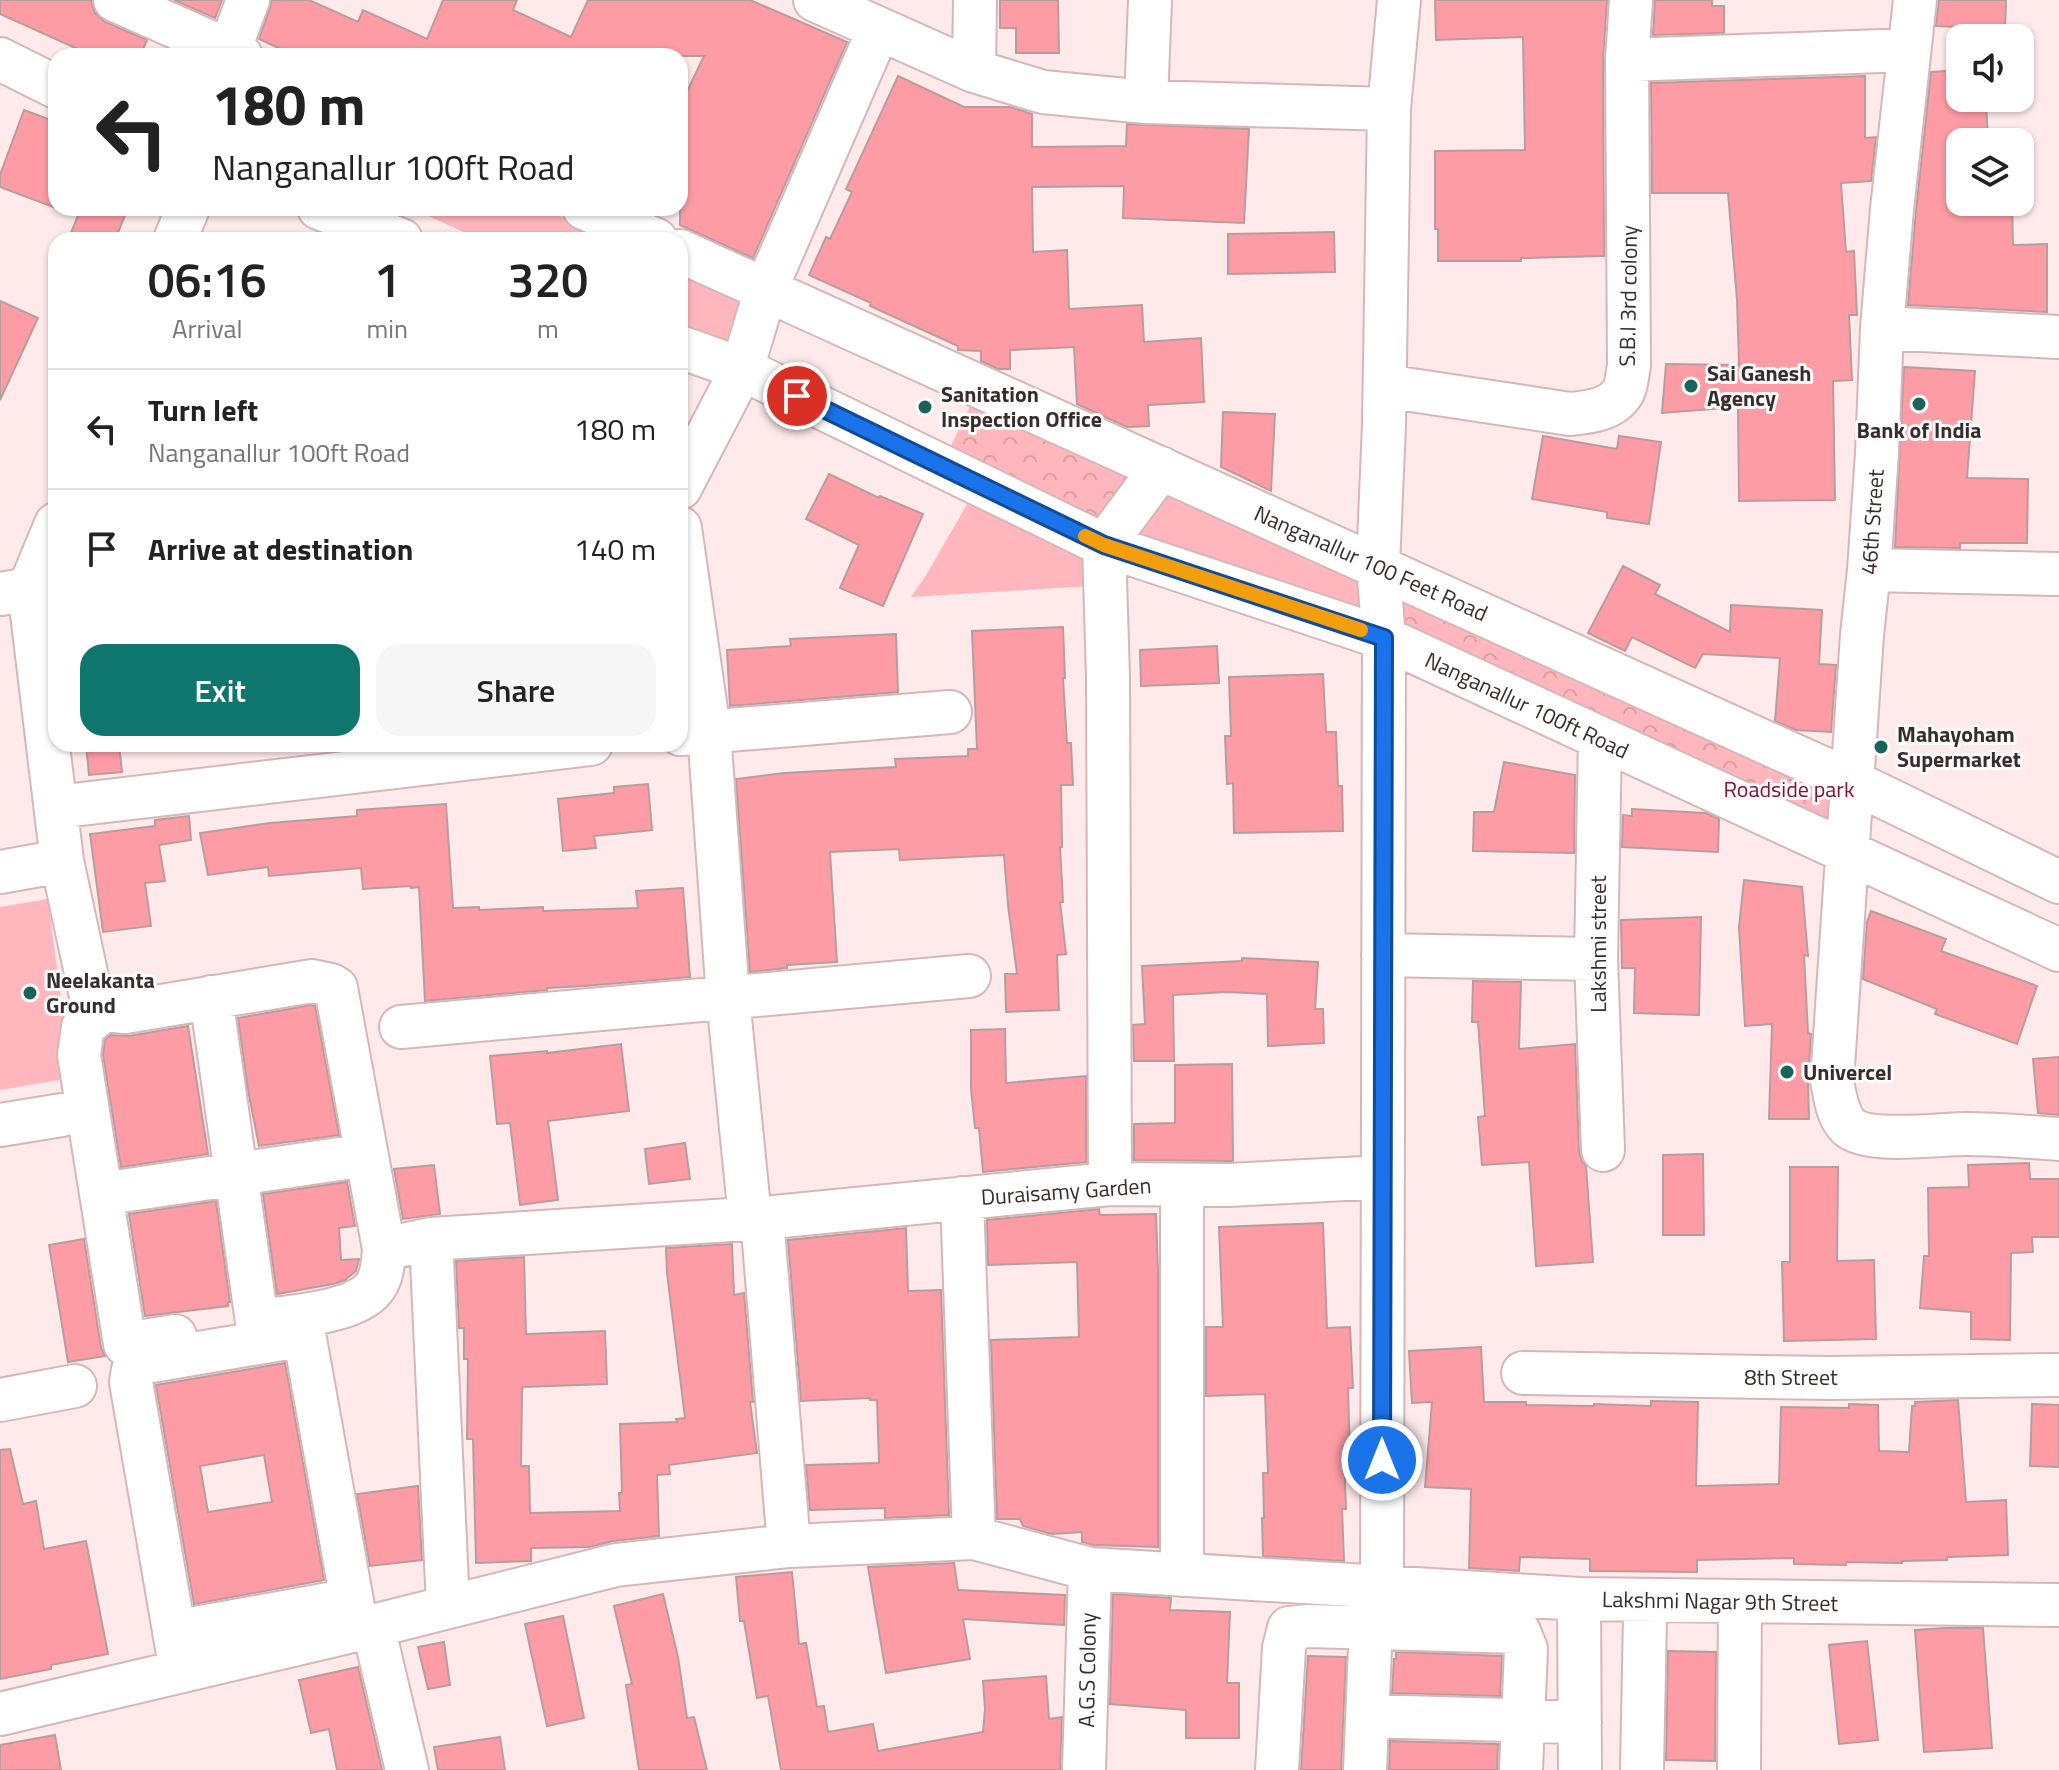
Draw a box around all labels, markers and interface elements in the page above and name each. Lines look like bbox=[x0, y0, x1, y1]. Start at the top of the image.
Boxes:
map controls bbox=[1946, 24, 2034, 216]
button: sound bbox=[1946, 24, 2034, 112]
text: 180 m bbox=[212, 62, 365, 147]
icon: left bbox=[80, 80, 184, 184]
button: layers bbox=[1946, 128, 2034, 216]
text: Nanganallur 100ft Road bbox=[212, 139, 575, 194]
street label: S.B.I 3rd colony bbox=[1610, 225, 1646, 367]
text: 06:16 bbox=[148, 243, 267, 316]
text: 1 bbox=[374, 243, 401, 316]
text: 320 bbox=[508, 243, 588, 316]
text: Arrival bbox=[172, 309, 242, 348]
text: min bbox=[366, 309, 408, 348]
text: m bbox=[537, 309, 559, 348]
place label: Sai Ganesh Agency bbox=[1707, 356, 1811, 415]
pin bbox=[763, 362, 831, 430]
icon: arrive bbox=[775, 374, 819, 418]
place label: Sanitation Inspection Office bbox=[941, 377, 1102, 436]
marker: Sai Ganesh Agency bbox=[1682, 377, 1700, 395]
text: Turn left bbox=[148, 387, 258, 433]
marker: Bank of India bbox=[1910, 395, 1928, 413]
marker: Sanitation Inspection Office bbox=[916, 398, 934, 416]
text: 180 m bbox=[574, 406, 656, 452]
icon: left bbox=[80, 407, 124, 451]
place label: Bank of India bbox=[1857, 413, 1981, 447]
text: Nanganallur 100ft Road bbox=[148, 433, 410, 472]
street label: 46th Street bbox=[1851, 468, 1893, 576]
street label: Nanganallur 100 Feet Road bbox=[1249, 496, 1493, 630]
text: Arrive at destination bbox=[148, 526, 413, 572]
text: 140 m bbox=[574, 526, 656, 572]
icon: arrive bbox=[80, 527, 124, 571]
street label: Nanganallur 100ft Road bbox=[1419, 643, 1635, 767]
button: Exit bbox=[80, 644, 360, 736]
button: Share bbox=[376, 644, 656, 736]
place label: Mahayoham Supermarket bbox=[1897, 717, 2021, 776]
marker: Mahayoham Supermarket bbox=[1872, 738, 1890, 756]
park label: Roadside park bbox=[1723, 772, 1855, 806]
street label: Lakshmi street bbox=[1581, 875, 1615, 1013]
place label: Neelakanta Ground bbox=[46, 963, 155, 1022]
marker: Neelakanta Ground bbox=[21, 984, 39, 1002]
place label: Univercel bbox=[1803, 1055, 1892, 1089]
marker: Univercel bbox=[1778, 1063, 1796, 1081]
street label: Duraisamy Garden bbox=[980, 1168, 1152, 1214]
street label: 8th Street bbox=[1744, 1360, 1838, 1394]
position arrow bbox=[1340, 1418, 1424, 1502]
street label: Lakshmi Nagar 9th Street bbox=[1602, 1582, 1839, 1620]
street label: A.G.S Colony bbox=[1069, 1612, 1105, 1728]

